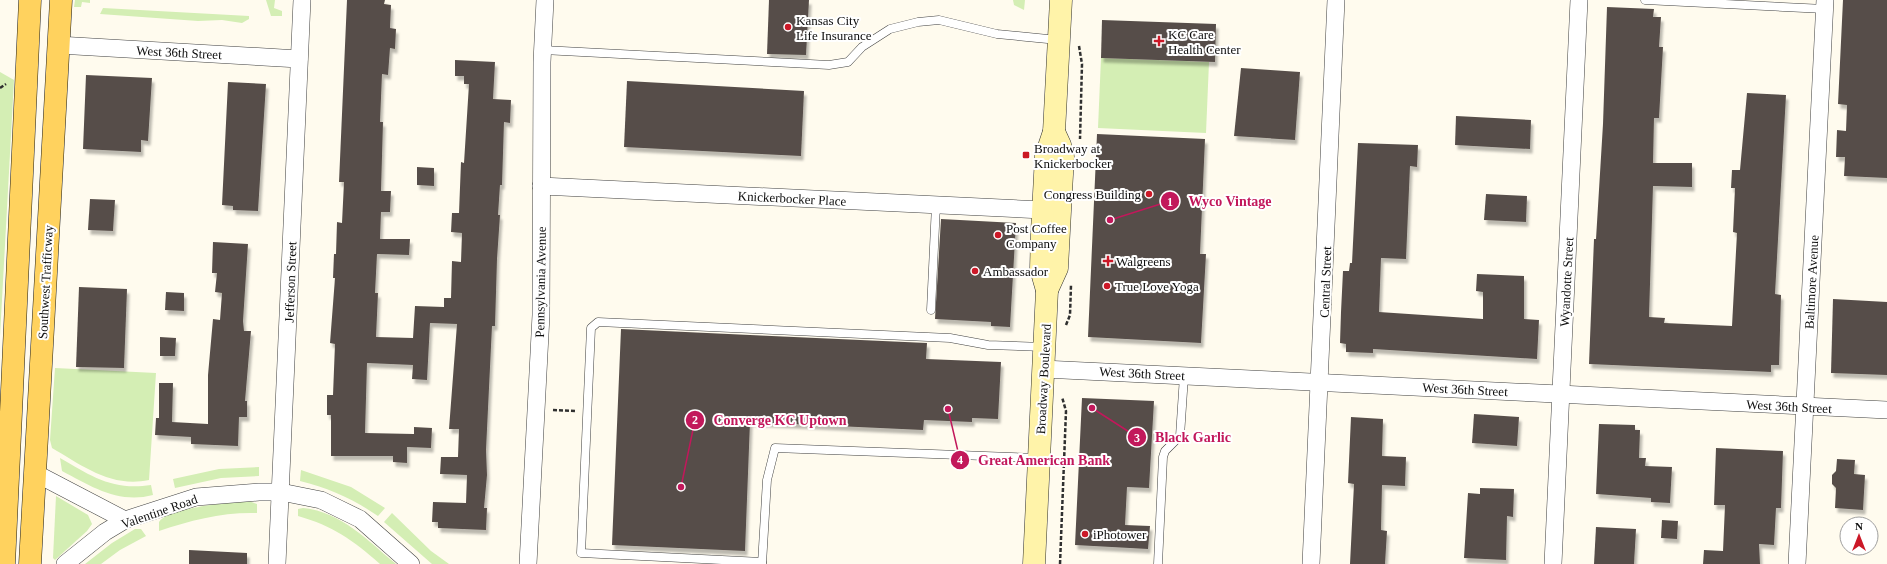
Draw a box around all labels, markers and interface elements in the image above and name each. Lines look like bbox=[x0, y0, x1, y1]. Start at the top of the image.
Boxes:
place label: Kansas City Life Insurance bbox=[796, 13, 872, 43]
marker: Kansas City Life Insurance bbox=[783, 22, 793, 32]
place label: KC Care Health Center bbox=[1168, 27, 1241, 57]
marker: KC Care Health Center bbox=[1153, 35, 1165, 47]
street label: West 36th Street bbox=[136, 43, 222, 62]
place label: Broadway at Knickerbocker bbox=[1034, 141, 1112, 171]
marker: Broadway at Knickerbocker bbox=[1021, 150, 1031, 160]
place label: Congress Building bbox=[1044, 187, 1141, 202]
street label: Knickerbocker Place bbox=[737, 188, 847, 209]
callout: Wyco Vintage bbox=[1160, 188, 1280, 214]
marker: Congress Building bbox=[1144, 189, 1154, 199]
text: Wyco Vintage bbox=[1188, 194, 1272, 209]
text: 1 bbox=[1167, 195, 1173, 209]
place label: Post Coffee Company bbox=[1006, 221, 1067, 251]
street label: Southwest Trafficway bbox=[35, 224, 56, 339]
street label: Pennsylvania Avenue bbox=[532, 226, 549, 338]
marker: Post Coffee Company bbox=[993, 230, 1003, 240]
street label: Baltimore Avenue bbox=[1802, 234, 1821, 329]
street label: Wyandotte Street bbox=[1557, 236, 1576, 327]
street label: Jefferson Street bbox=[282, 241, 299, 323]
street label: Central Street bbox=[1317, 245, 1334, 318]
place label: Walgreens bbox=[1116, 254, 1171, 269]
marker: Walgreens bbox=[1103, 256, 1113, 266]
place label: Ambassador bbox=[983, 264, 1049, 279]
marker: Ambassador bbox=[970, 266, 980, 276]
place label: True Love Yoga bbox=[1115, 279, 1199, 294]
marker: True Love Yoga bbox=[1102, 281, 1112, 291]
street label: Broadway Boulevard bbox=[1033, 323, 1054, 435]
street label: West 36th Street bbox=[1099, 364, 1185, 383]
street label: West 36th Street bbox=[1422, 380, 1508, 399]
street label: West 36th Street bbox=[1746, 397, 1832, 416]
callout: Converge KC Uptown bbox=[685, 407, 854, 433]
text: 2 bbox=[692, 413, 698, 427]
text: Converge KC Uptown bbox=[714, 413, 847, 428]
callout: Black Garlic bbox=[1127, 424, 1239, 450]
text: Black Garlic bbox=[1155, 430, 1231, 445]
text: 3 bbox=[1134, 431, 1140, 445]
callout: Great American Bank bbox=[950, 447, 1119, 473]
text: 4 bbox=[957, 453, 963, 467]
text: Great American Bank bbox=[978, 453, 1110, 468]
street label: Valentine Road bbox=[119, 491, 200, 532]
north arrow bbox=[1839, 516, 1879, 556]
text: N bbox=[1855, 520, 1863, 532]
place label: iPhotower bbox=[1093, 527, 1147, 542]
marker: iPhotower bbox=[1080, 529, 1090, 539]

